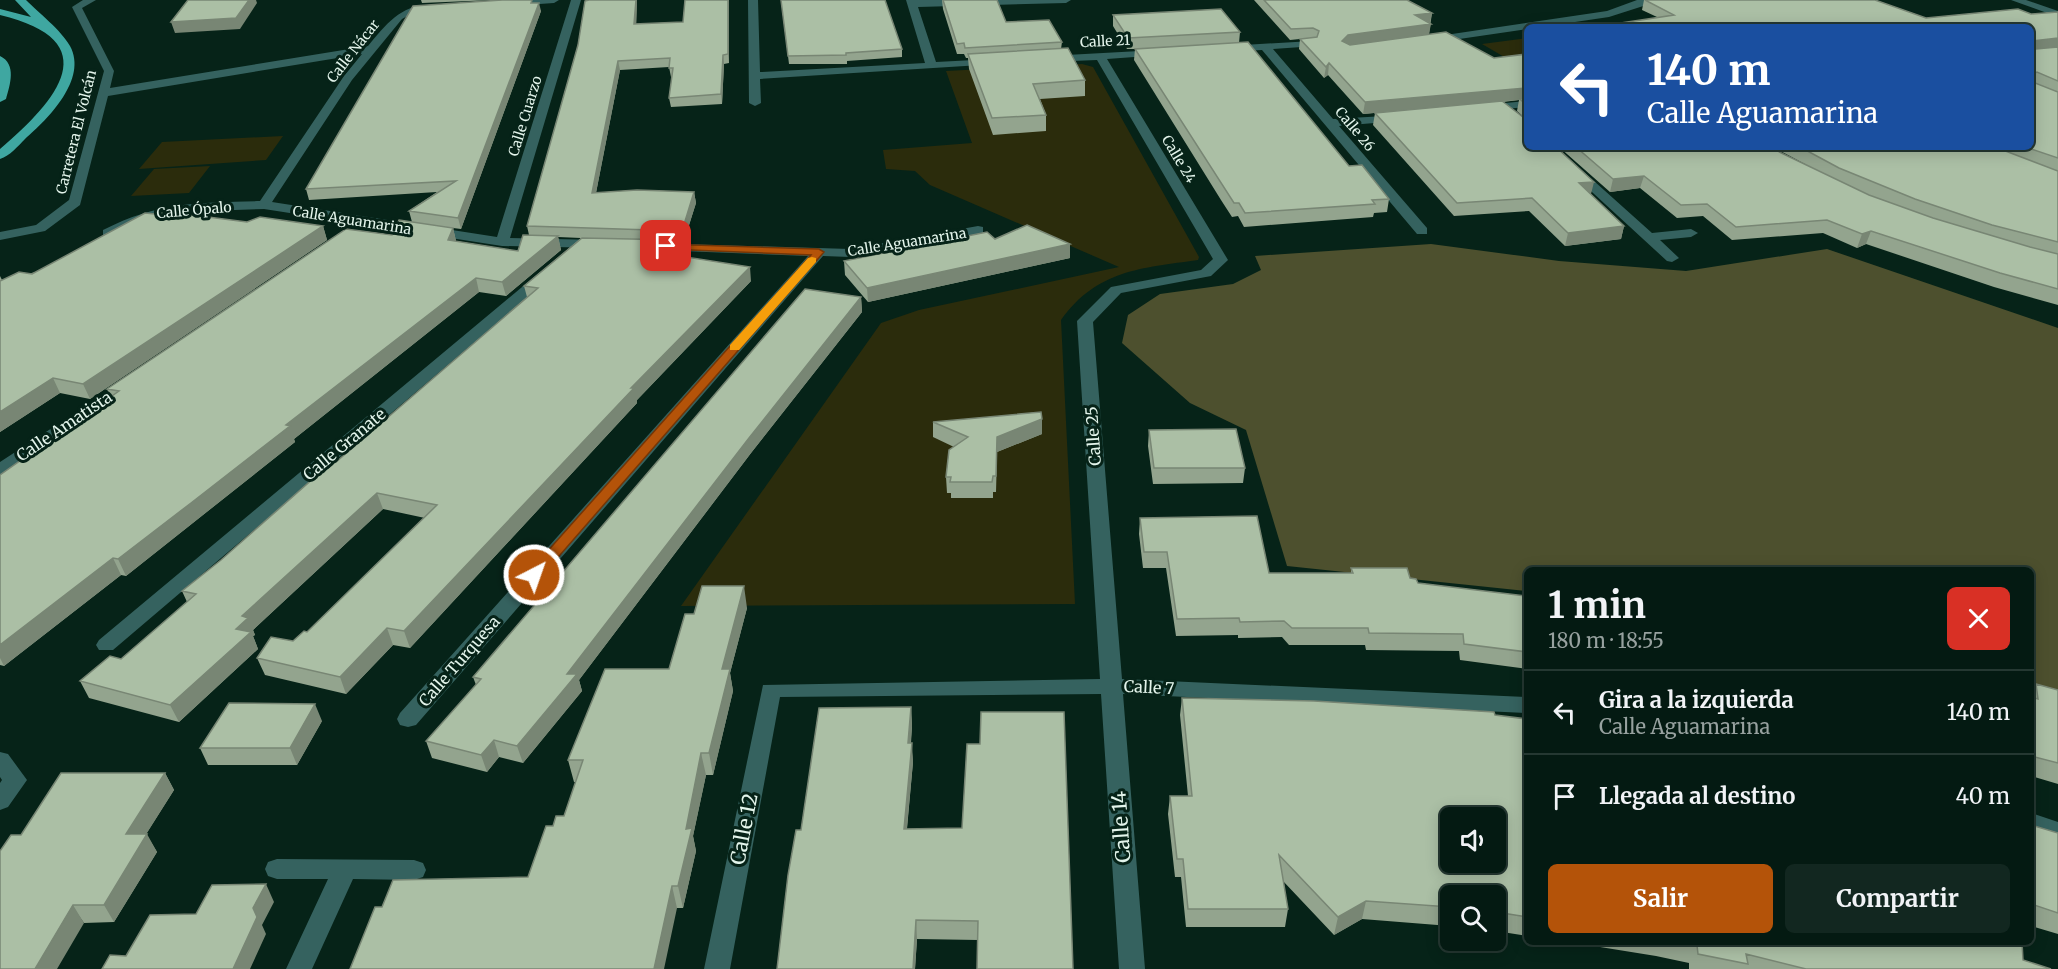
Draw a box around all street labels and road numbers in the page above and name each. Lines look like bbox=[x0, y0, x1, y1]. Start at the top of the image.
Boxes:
street label: Calle Nácar bbox=[323, 16, 383, 86]
street label: Calle 21 bbox=[1079, 31, 1131, 51]
street label: Carretera El Volcán bbox=[52, 68, 100, 196]
street label: Calle Cuarzo bbox=[504, 73, 546, 159]
street label: Calle 26 bbox=[1331, 103, 1379, 155]
street label: Calle 24 bbox=[1158, 132, 1200, 187]
street label: Calle Ópalo bbox=[156, 198, 232, 222]
street label: Calle Aguamarina bbox=[291, 202, 413, 238]
street label: Calle Aguamarina bbox=[846, 224, 968, 260]
street label: Calle Amatista bbox=[12, 386, 116, 465]
street label: Calle Granate bbox=[299, 404, 389, 484]
street label: Calle 25 bbox=[1081, 406, 1105, 466]
street label: Calle Turquesa bbox=[414, 611, 504, 710]
street label: Calle 7 bbox=[1123, 676, 1175, 698]
street label: Calle 14 bbox=[1106, 790, 1135, 864]
street label: Calle 12 bbox=[724, 791, 763, 867]

